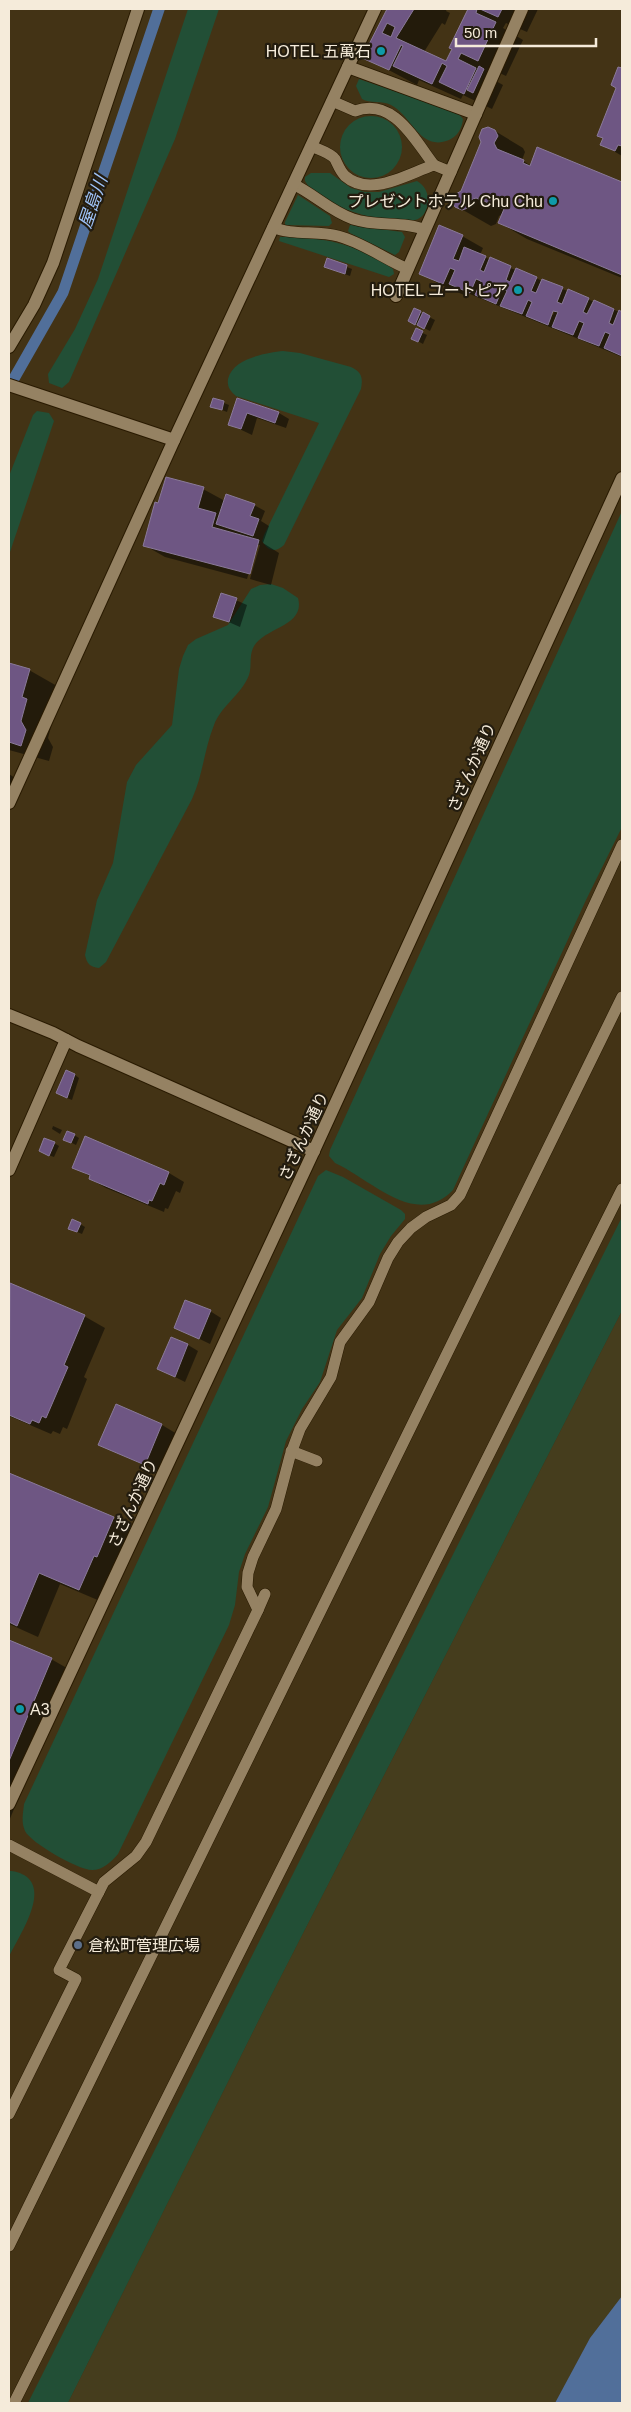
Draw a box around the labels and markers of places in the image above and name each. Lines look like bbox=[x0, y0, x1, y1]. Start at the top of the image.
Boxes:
place label: HOTEL 五萬石 bbox=[266, 43, 371, 60]
marker: HOTEL 五萬石 bbox=[375, 45, 387, 57]
place label: プレゼントホテル Chu Chu bbox=[347, 193, 543, 210]
marker: プレゼントホテル Chu Chu bbox=[547, 195, 559, 207]
place label: HOTEL ユートピア bbox=[371, 282, 508, 299]
marker: HOTEL ユートピア bbox=[512, 284, 524, 296]
place label: A3 bbox=[30, 1701, 50, 1718]
marker: A3 bbox=[14, 1703, 26, 1715]
place label: 倉松町管理広場 bbox=[88, 1937, 200, 1954]
marker: 倉松町管理広場 bbox=[72, 1939, 84, 1951]

